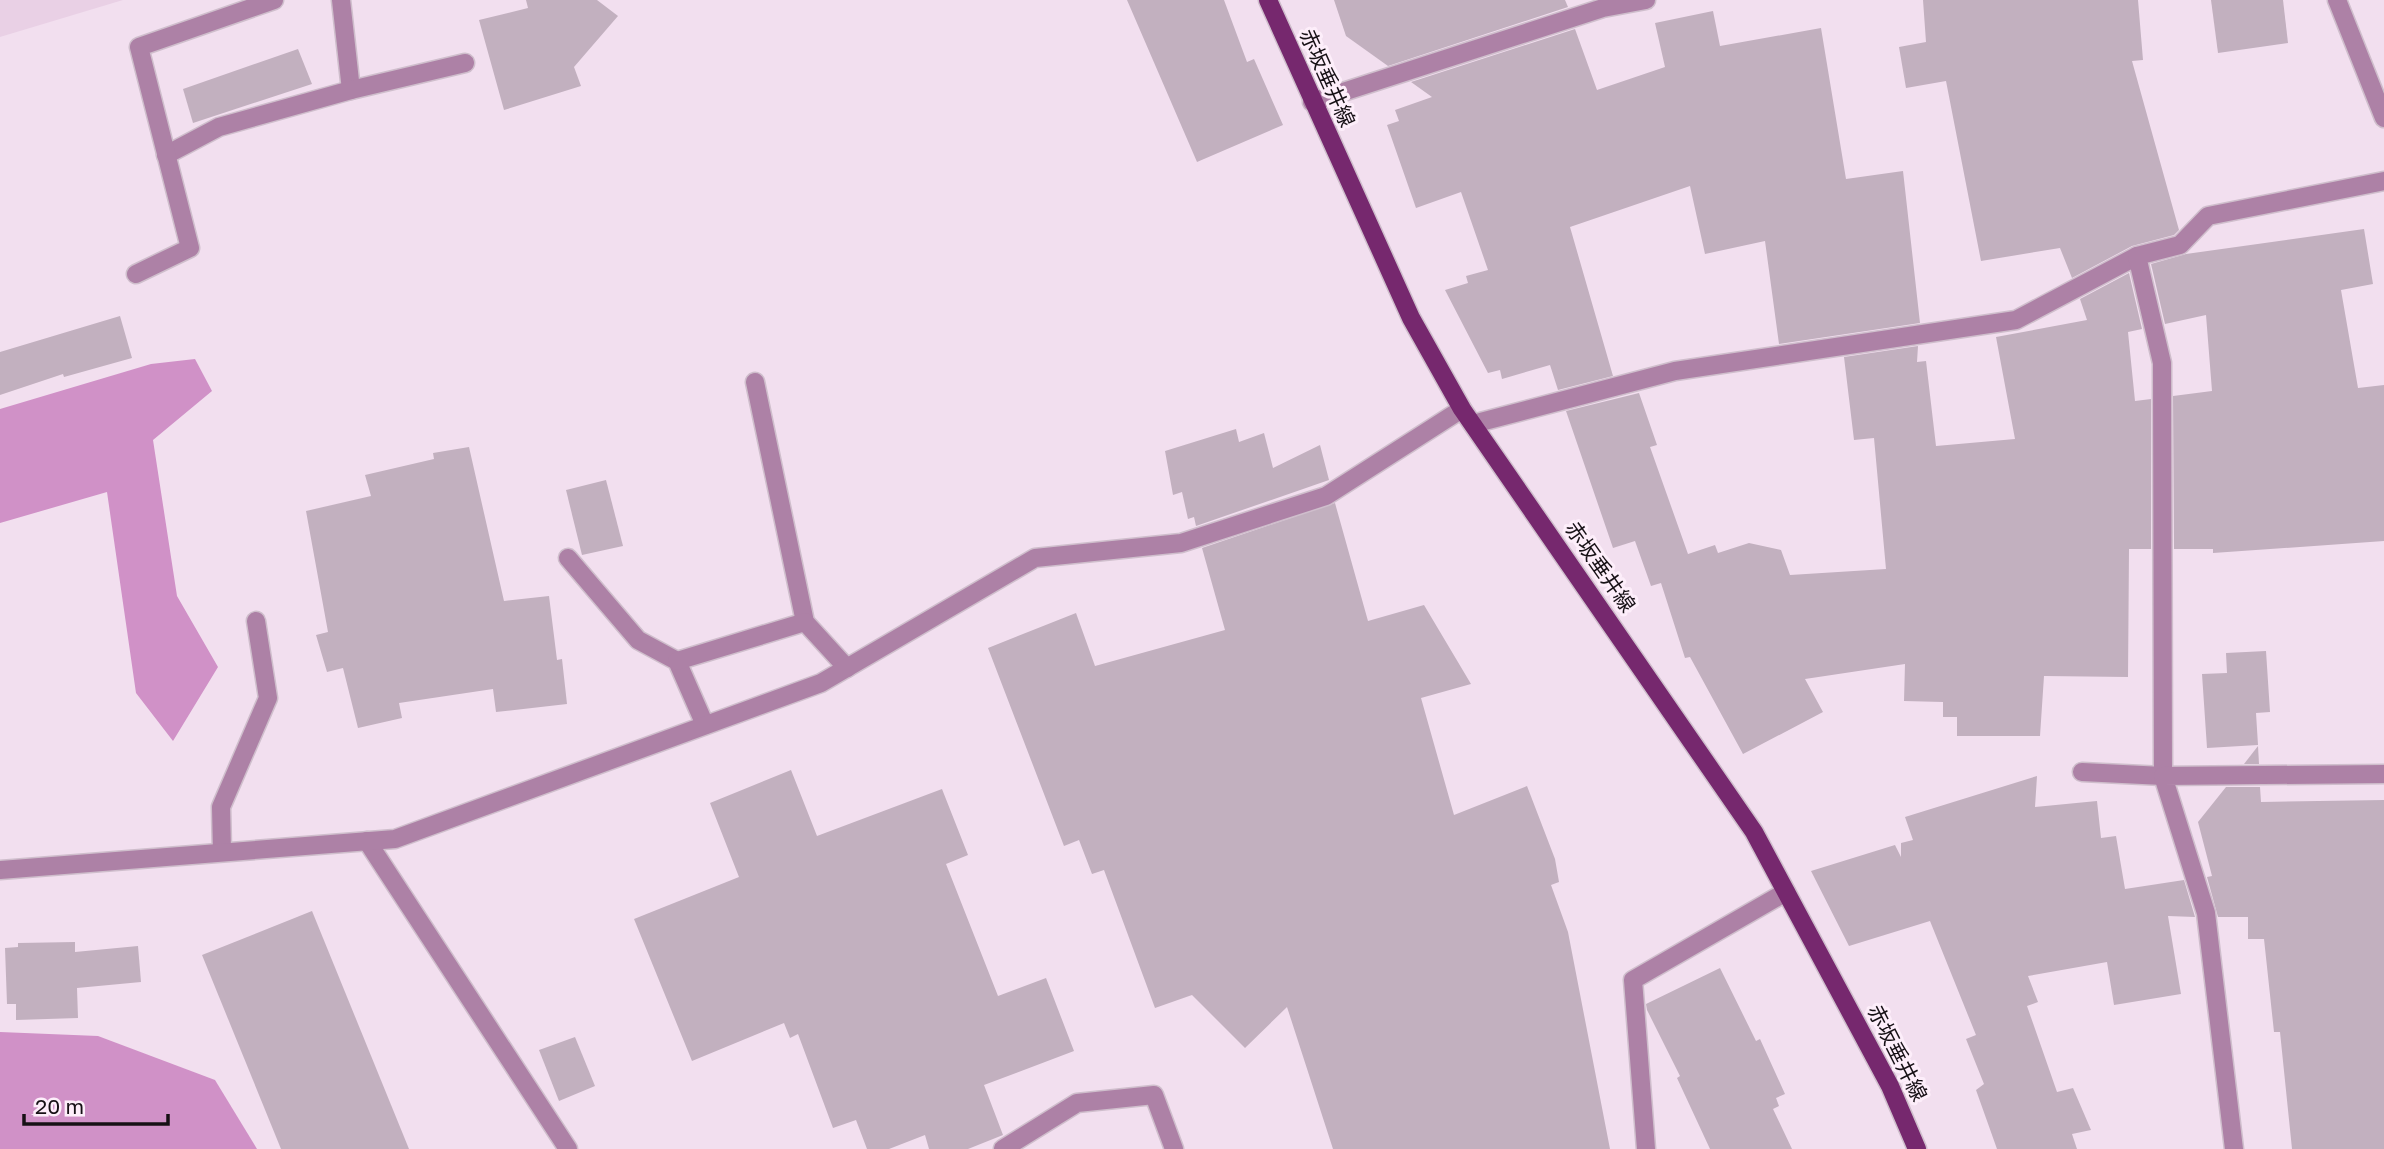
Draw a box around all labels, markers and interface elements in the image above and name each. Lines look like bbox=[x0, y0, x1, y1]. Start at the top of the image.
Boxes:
street label: 赤坂垂井線 bbox=[1295, 24, 1361, 131]
street label: 赤坂垂井線 bbox=[1560, 516, 1642, 617]
street label: 赤坂垂井線 bbox=[1862, 1000, 1933, 1105]
scale bar bbox=[24, 1082, 168, 1126]
text: 20 m bbox=[35, 1093, 84, 1119]

